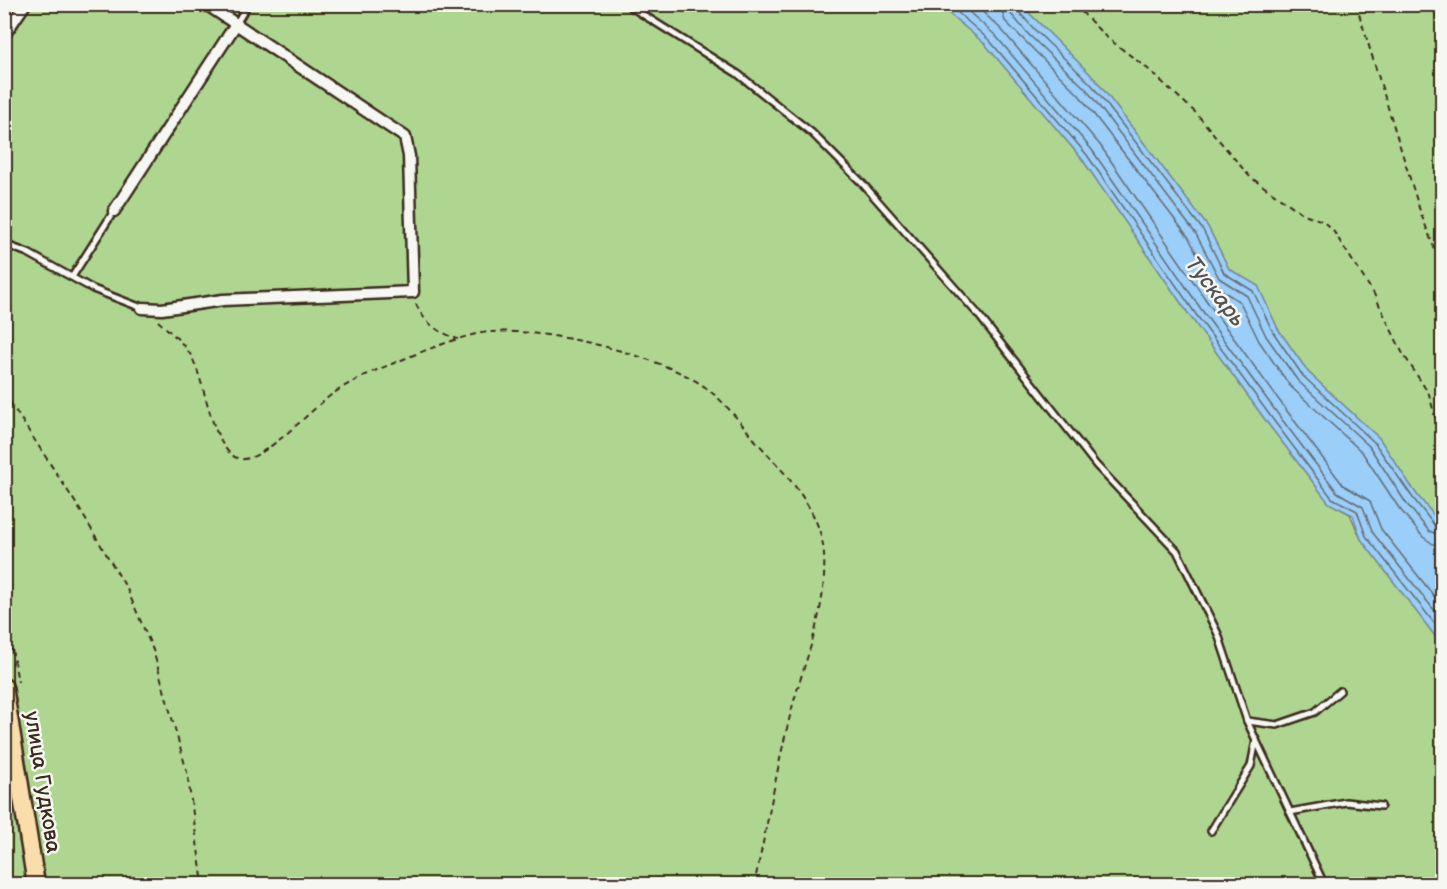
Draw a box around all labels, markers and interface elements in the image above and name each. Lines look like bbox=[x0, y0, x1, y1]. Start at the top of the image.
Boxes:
water label: Тускарь bbox=[1179, 251, 1251, 333]
street label: улица Гудкова bbox=[19, 710, 66, 855]

